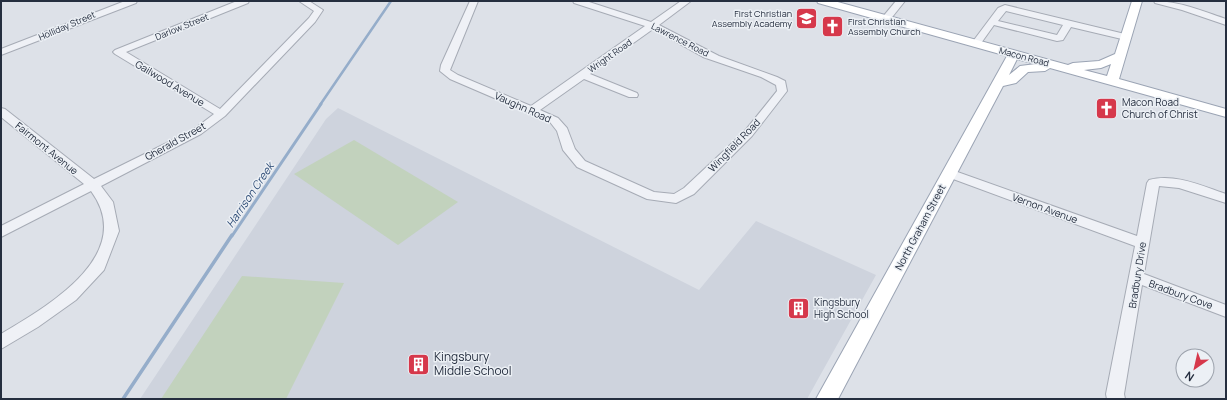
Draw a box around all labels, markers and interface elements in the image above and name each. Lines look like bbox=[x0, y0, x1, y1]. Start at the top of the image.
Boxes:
school or university icon: First Christian Assembly Academy bbox=[794, 6, 820, 32]
place label: First Christian Assembly Academy bbox=[712, 7, 792, 30]
street label: Holliday Street bbox=[36, 8, 98, 43]
street label: Darlow Street bbox=[153, 10, 211, 43]
church icon: First Christian Assembly Church bbox=[820, 14, 846, 40]
place label: First Christian Assembly Church bbox=[848, 15, 921, 38]
street label: Lawrence Road bbox=[649, 19, 711, 60]
street label: Wright Road bbox=[585, 36, 634, 76]
street label: Macon Road bbox=[998, 44, 1051, 69]
street label: Gailwood Avenue bbox=[133, 57, 207, 109]
street label: Vaughn Road bbox=[492, 88, 554, 126]
church icon: Macon Road Church of Christ bbox=[1094, 95, 1120, 121]
place label: Macon Road Church of Christ bbox=[1122, 95, 1198, 121]
street label: Wingfield Road bbox=[705, 115, 763, 175]
street label: Fairmont Avenue bbox=[13, 118, 81, 178]
street label: Gherald Street bbox=[142, 119, 208, 163]
water label: Harrison Creek bbox=[222, 158, 278, 230]
street label: North Graham Street bbox=[891, 181, 949, 273]
street label: Vernon Avenue bbox=[1010, 190, 1080, 226]
street label: Bradbury Drive bbox=[1125, 241, 1149, 309]
street label: Bradbury Cove bbox=[1147, 276, 1215, 312]
building icon: Kingsbury High School bbox=[785, 295, 811, 321]
place label: Kingsbury High School bbox=[814, 295, 869, 321]
place label: Kingsbury Middle School bbox=[434, 348, 512, 379]
north arrow bbox=[1175, 348, 1215, 388]
building icon: Kingsbury Middle School bbox=[405, 351, 431, 377]
text: N bbox=[1182, 368, 1197, 385]

